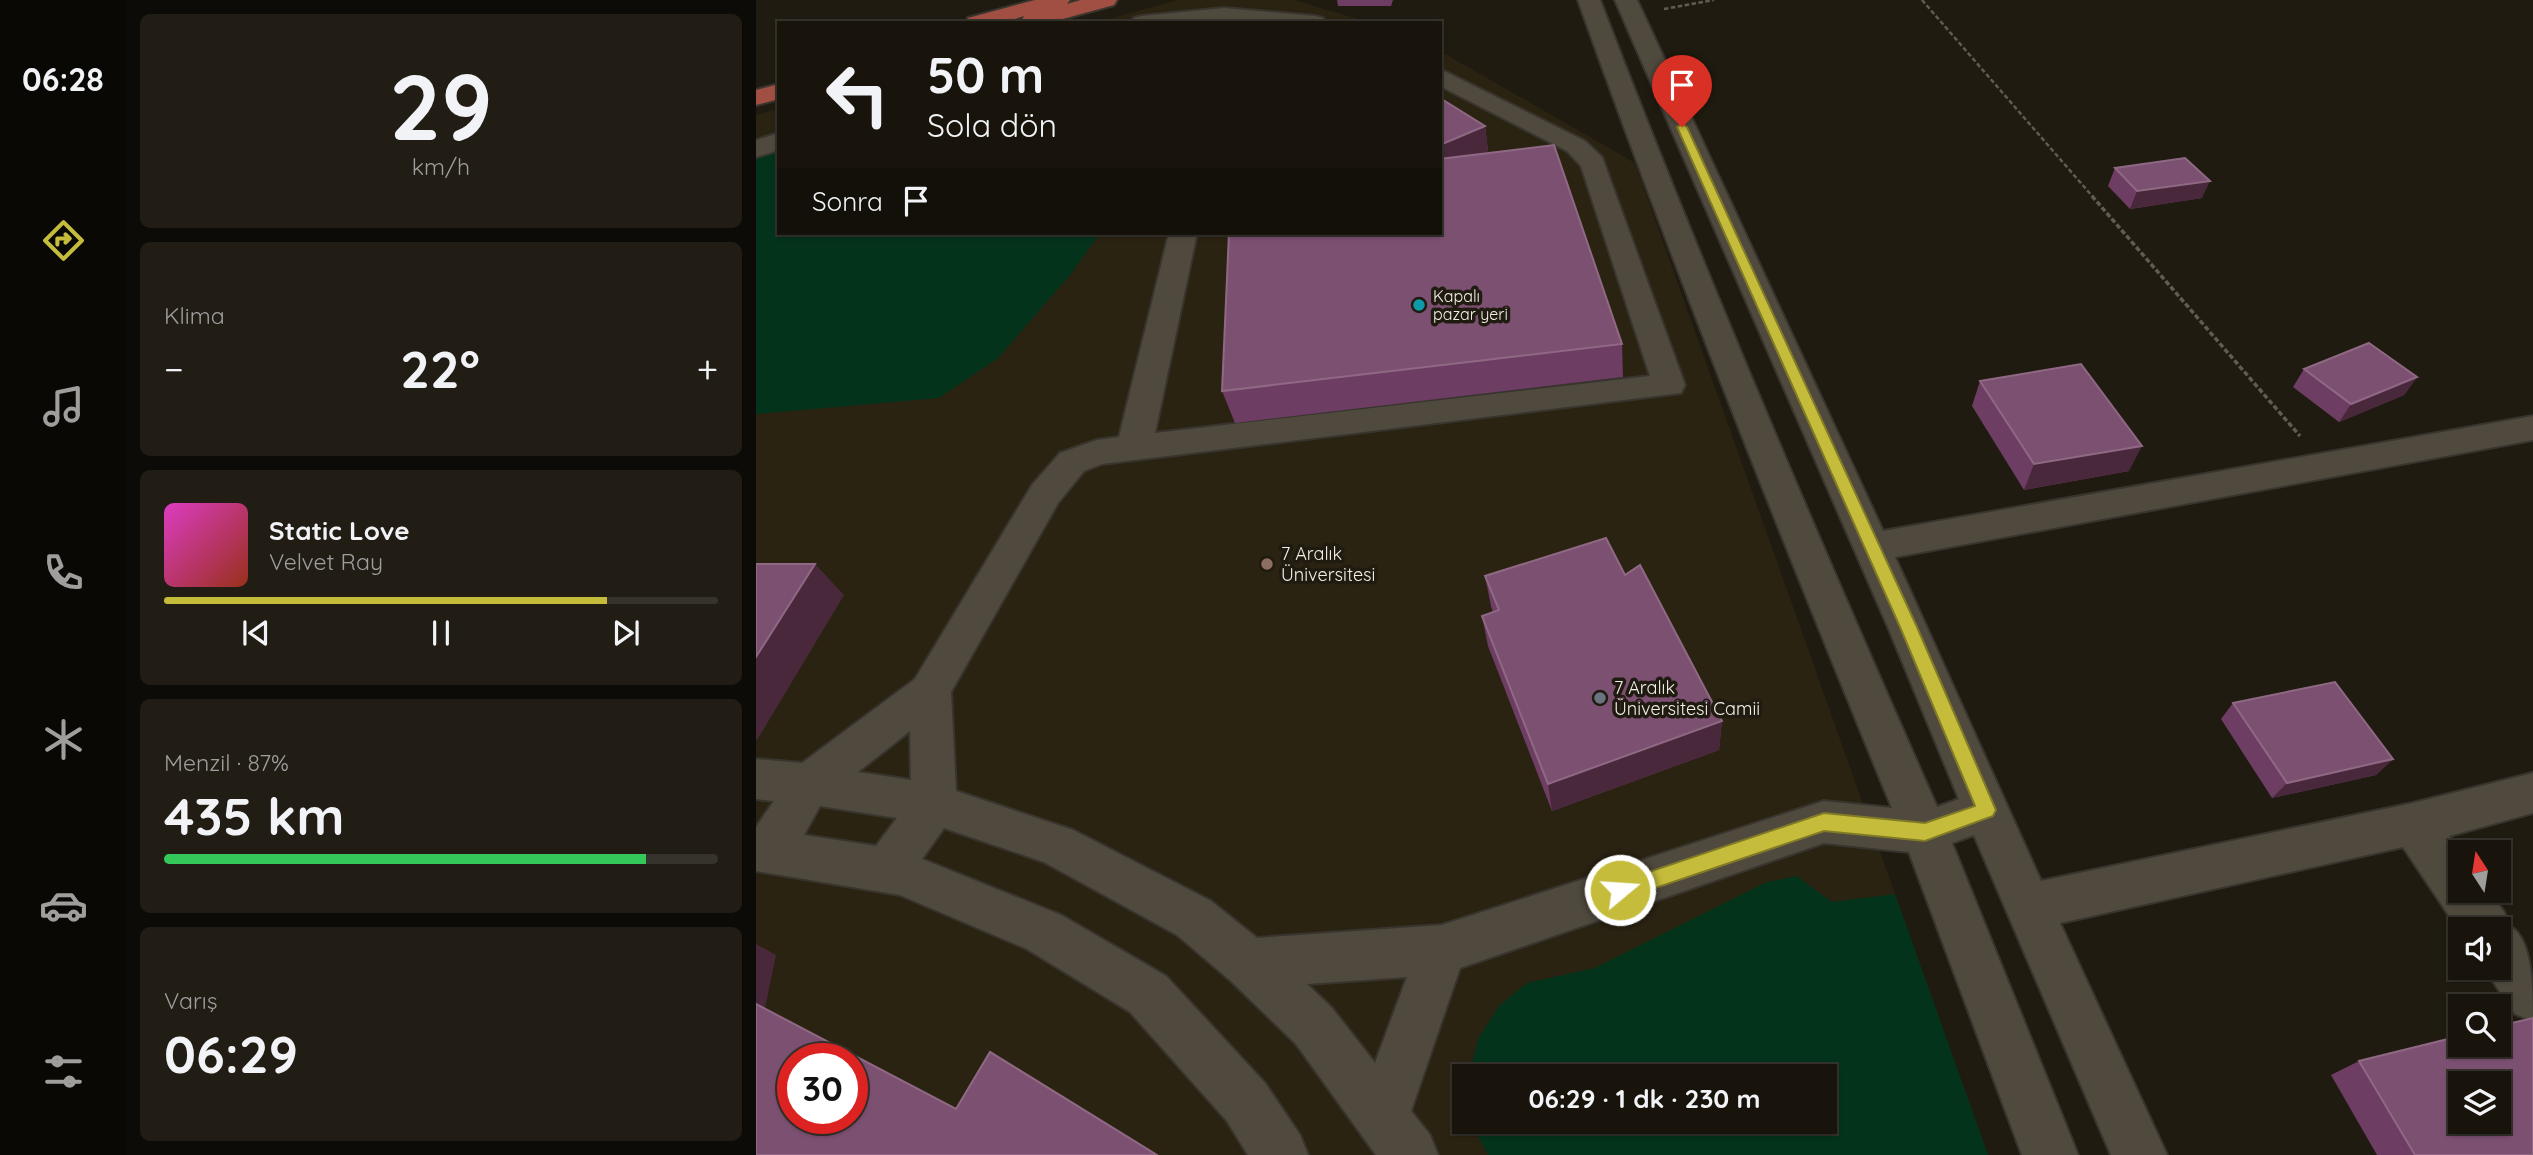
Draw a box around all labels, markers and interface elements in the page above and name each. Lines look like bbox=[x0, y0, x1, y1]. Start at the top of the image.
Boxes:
text: 50 m bbox=[927, 44, 1044, 105]
text: 29 bbox=[389, 49, 493, 163]
icon: left bbox=[812, 49, 903, 140]
pin bbox=[1652, 55, 1712, 127]
text: 06:28 bbox=[22, 59, 104, 99]
icon: arrive bbox=[1663, 66, 1701, 104]
text: Sola dön bbox=[927, 105, 1057, 145]
text: km/h bbox=[412, 152, 470, 181]
icon: arrive bbox=[897, 182, 935, 220]
text: Sonra bbox=[812, 185, 883, 218]
icon: directions bbox=[39, 216, 88, 265]
place label: Kapalı pazar yeri bbox=[1433, 286, 1508, 324]
marker: Kapalı pazar yeri bbox=[1411, 297, 1427, 313]
text: Klima bbox=[164, 301, 225, 330]
text: 22° bbox=[400, 336, 480, 401]
text: − bbox=[164, 345, 184, 393]
text: + bbox=[697, 345, 718, 393]
icon: music bbox=[39, 382, 88, 431]
text: Static Love bbox=[269, 514, 410, 547]
place label: 7 Aralık Üniversitesi bbox=[1281, 542, 1375, 586]
text: Velvet Ray bbox=[269, 547, 383, 576]
icon: phone bbox=[39, 548, 88, 597]
marker: 7 Aralık Üniversitesi bbox=[1259, 556, 1275, 572]
icon: previous bbox=[237, 614, 275, 652]
icon: pause bbox=[422, 614, 460, 652]
icon: next bbox=[607, 614, 645, 652]
place label: 7 Aralık Üniversitesi Camii bbox=[1614, 676, 1760, 720]
marker: 7 Aralık Üniversitesi Camii bbox=[1592, 690, 1608, 706]
icon: climate bbox=[39, 715, 88, 764]
text: Menzil · 87% bbox=[164, 748, 289, 777]
text: 435 km bbox=[164, 783, 345, 848]
north arrow bbox=[2448, 840, 2511, 903]
map controls bbox=[2448, 840, 2511, 1134]
position arrow bbox=[1583, 853, 1657, 927]
icon: car bbox=[39, 881, 88, 930]
button: sound bbox=[2448, 917, 2511, 980]
text: Varış bbox=[164, 986, 218, 1015]
button: search bbox=[2448, 994, 2511, 1057]
text: 06:29 bbox=[164, 1021, 298, 1086]
speed limit sign: 30 bbox=[777, 1043, 868, 1134]
icon: filters bbox=[39, 1047, 88, 1096]
button: layers bbox=[2448, 1071, 2511, 1134]
text: 06:29 · 1 dk · 230 m bbox=[1528, 1082, 1761, 1115]

